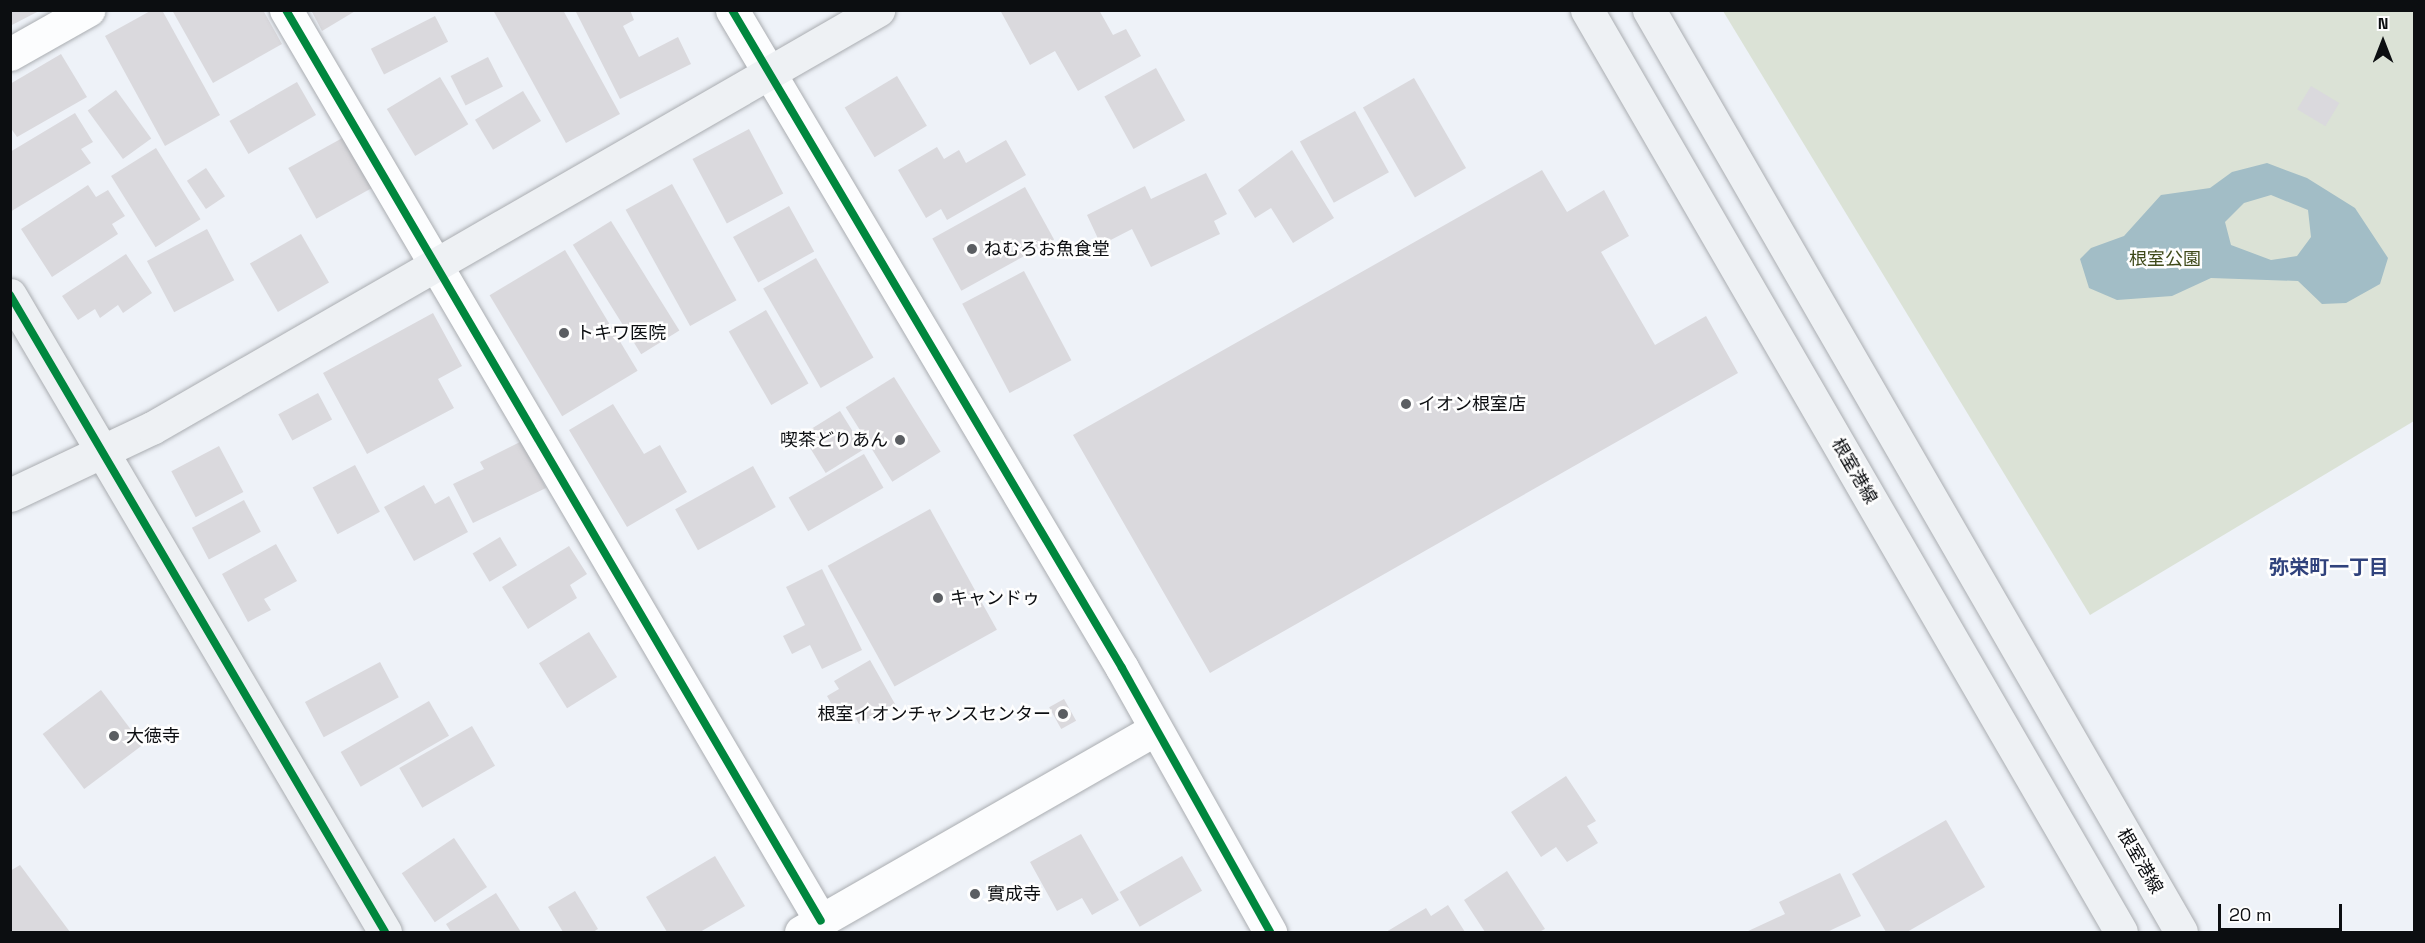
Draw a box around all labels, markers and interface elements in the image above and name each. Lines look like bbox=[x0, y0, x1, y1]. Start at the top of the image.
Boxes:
north arrow bbox=[2353, 12, 2413, 72]
text: N bbox=[2378, 13, 2388, 34]
place label: ねむろお魚食堂 bbox=[984, 238, 1110, 260]
marker: ねむろお魚食堂 bbox=[965, 242, 979, 256]
park label: 根室公園 bbox=[2129, 248, 2201, 270]
place label: トキワ医院 bbox=[576, 322, 666, 344]
marker: トキワ医院 bbox=[557, 326, 571, 340]
place label: イオン根室店 bbox=[1418, 393, 1526, 415]
marker: イオン根室店 bbox=[1399, 397, 1413, 411]
place label: 喫茶どりあん bbox=[780, 429, 888, 451]
marker: 喫茶どりあん bbox=[893, 433, 907, 447]
street label: 根室港線 bbox=[1827, 434, 1881, 508]
district label: 弥栄町一丁目 bbox=[2269, 555, 2389, 579]
place label: キャンドゥ bbox=[950, 587, 1040, 609]
marker: キャンドゥ bbox=[931, 591, 945, 605]
place label: 根室イオンチャンスセンター bbox=[817, 703, 1051, 725]
marker: 根室イオンチャンスセンター bbox=[1056, 707, 1070, 721]
place label: 大徳寺 bbox=[126, 725, 180, 747]
marker: 大徳寺 bbox=[107, 729, 121, 743]
street label: 根室港線 bbox=[2113, 824, 2167, 898]
place label: 實成寺 bbox=[987, 883, 1041, 905]
marker: 實成寺 bbox=[968, 887, 982, 901]
scale bar bbox=[2221, 892, 2346, 930]
text: 20 m bbox=[2229, 903, 2272, 926]

